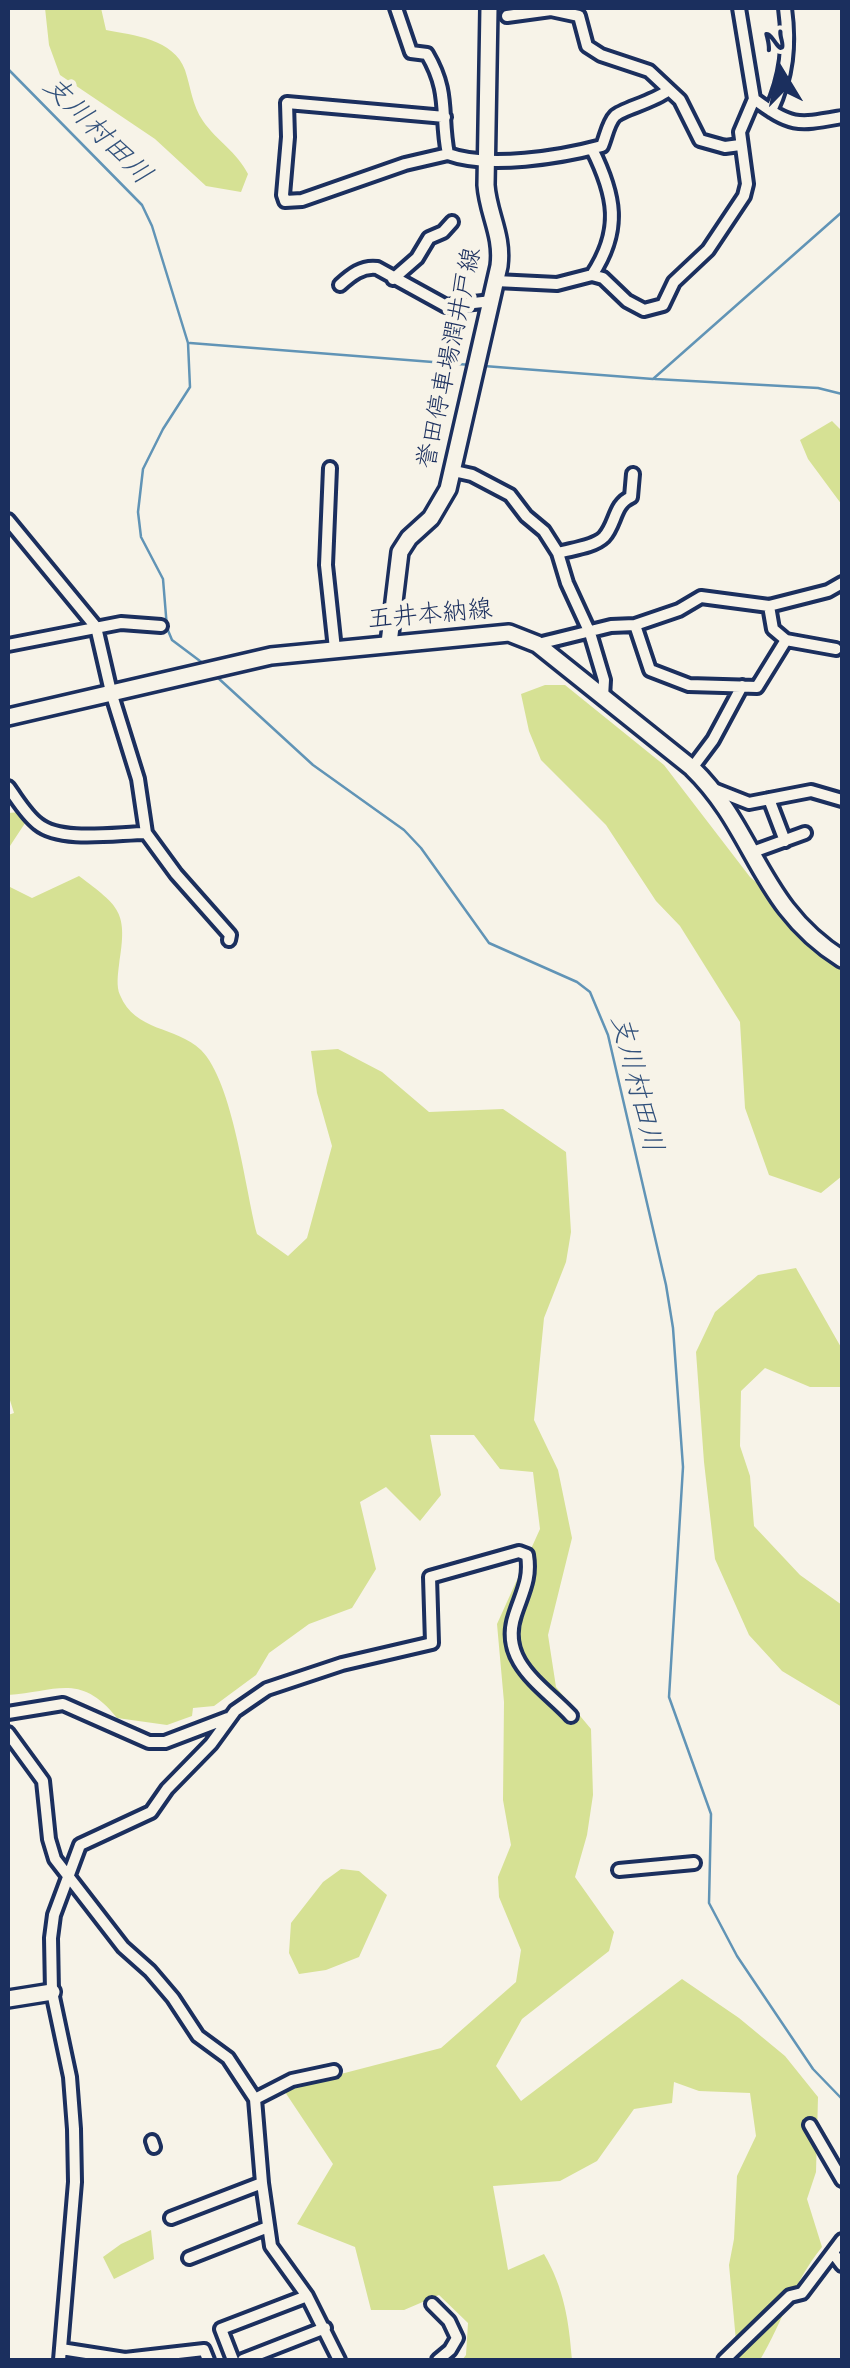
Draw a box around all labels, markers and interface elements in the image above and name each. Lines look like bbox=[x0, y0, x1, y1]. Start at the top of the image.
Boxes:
north arrow bbox=[730, 20, 830, 120]
text: N bbox=[761, 20, 789, 61]
water label: 支川村田川 bbox=[36, 70, 158, 192]
street label: 誉田停車場潤井戸線 bbox=[412, 245, 488, 471]
street label: 五井本納線 bbox=[366, 595, 494, 635]
water label: 支川村田川 bbox=[603, 1012, 669, 1156]

